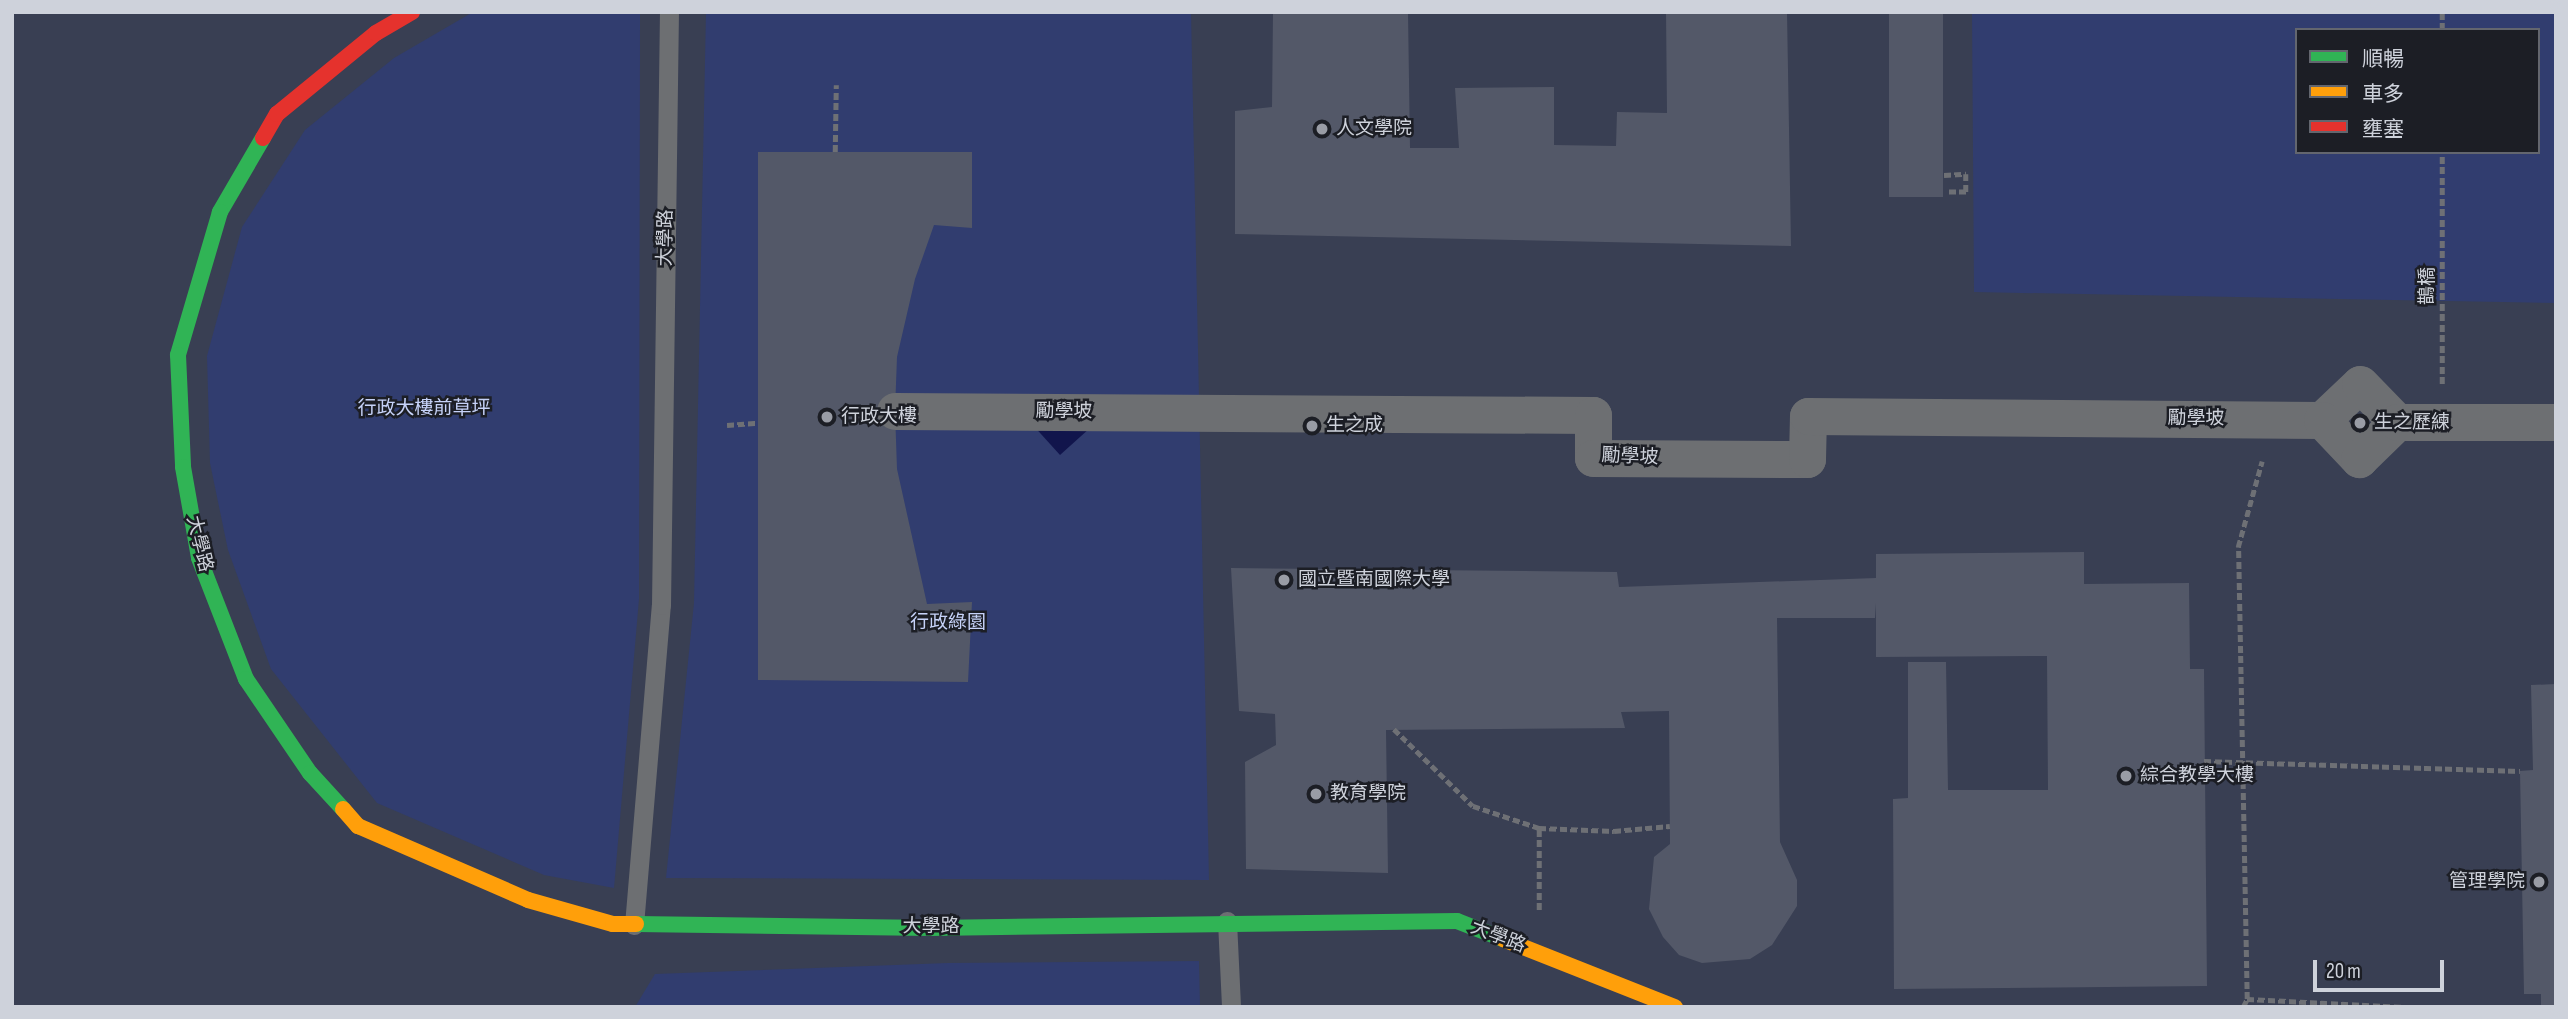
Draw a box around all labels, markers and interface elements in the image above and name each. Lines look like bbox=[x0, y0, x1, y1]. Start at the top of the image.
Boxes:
legend bbox=[2295, 28, 2540, 154]
text: 順暢 bbox=[2362, 47, 2404, 72]
text: 車多 bbox=[2362, 82, 2404, 107]
text: 壅塞 bbox=[2362, 117, 2404, 142]
place label: 人文學院 bbox=[1336, 118, 1412, 140]
marker: 人文學院 bbox=[1314, 121, 1330, 137]
street label: 大學路 bbox=[654, 209, 678, 267]
street label: 鵲橋 bbox=[2417, 267, 2439, 305]
park label: 行政大樓前草坪 bbox=[358, 398, 490, 420]
street label: 勵學坡 bbox=[1036, 401, 1092, 423]
place label: 行政大樓 bbox=[841, 406, 917, 428]
street label: 勵學坡 bbox=[2168, 408, 2224, 430]
marker: 行政大樓 bbox=[819, 409, 835, 425]
place label: 生之歷練 bbox=[2374, 412, 2450, 434]
place label: 生之成 bbox=[1326, 415, 1383, 437]
marker: 生之歷練 bbox=[2352, 415, 2368, 431]
marker: 生之成 bbox=[1304, 418, 1320, 434]
street label: 勵學坡 bbox=[1601, 445, 1659, 469]
street label: 大學路 bbox=[181, 514, 217, 574]
place label: 國立暨南國際大學 bbox=[1298, 569, 1450, 591]
marker: 國立暨南國際大學 bbox=[1276, 572, 1292, 588]
park label: 行政綠園 bbox=[910, 612, 986, 634]
place label: 綜合教學大樓 bbox=[2140, 765, 2254, 787]
marker: 綜合教學大樓 bbox=[2118, 768, 2134, 784]
place label: 教育學院 bbox=[1330, 783, 1406, 805]
marker: 教育學院 bbox=[1308, 786, 1324, 802]
place label: 管理學院 bbox=[2449, 871, 2525, 893]
marker: 管理學院 bbox=[2531, 874, 2547, 890]
street label: 大學路 bbox=[903, 916, 959, 938]
street label: 大學路 bbox=[1467, 916, 1529, 958]
scale bar bbox=[2316, 946, 2447, 990]
text: 20 m bbox=[2326, 959, 2361, 984]

